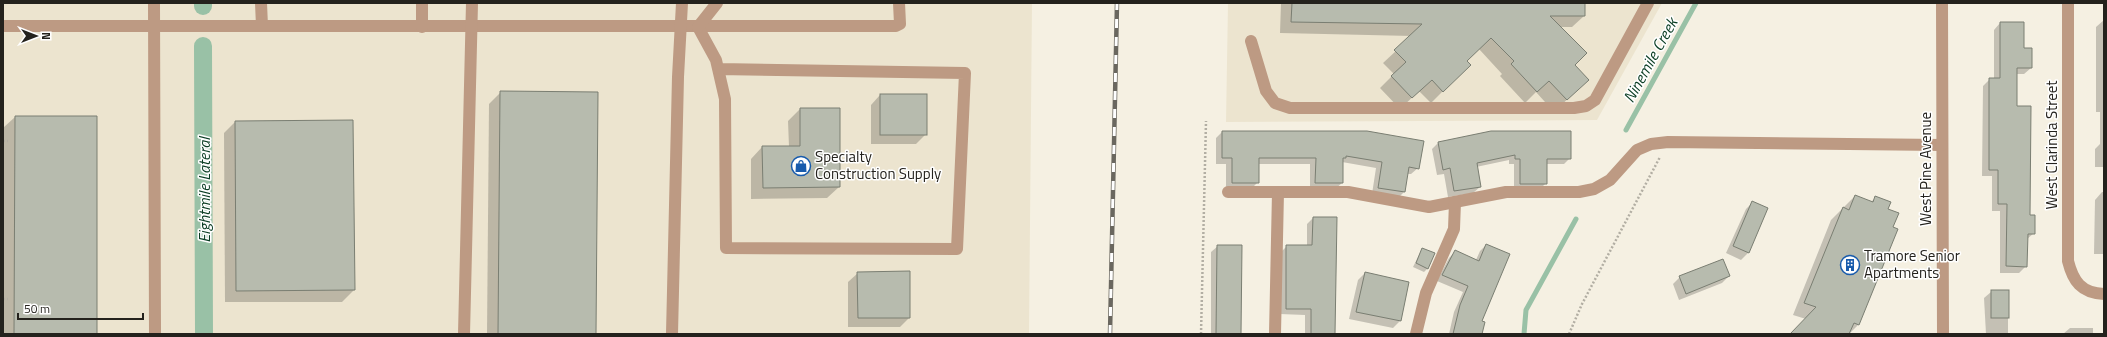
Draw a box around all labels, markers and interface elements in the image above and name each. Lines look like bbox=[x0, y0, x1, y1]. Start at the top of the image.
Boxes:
water label: Ninemile Creek bbox=[1617, 12, 1684, 107]
north arrow bbox=[16, 16, 56, 56]
text: N bbox=[38, 32, 54, 40]
street label: West Clarinda Street bbox=[2040, 80, 2063, 210]
street label: West Pine Avenue bbox=[1914, 112, 1937, 226]
water label: Eightmile Lateral bbox=[192, 136, 216, 243]
place label: Specialty Construction Supply bbox=[815, 145, 941, 185]
shop icon: Specialty Construction Supply bbox=[790, 155, 812, 177]
place label: Tramore Senior Apartments bbox=[1864, 244, 1960, 284]
building icon: Tramore Senior Apartments bbox=[1839, 254, 1861, 276]
scale bar bbox=[18, 295, 143, 321]
text: 50 m bbox=[24, 299, 50, 318]

